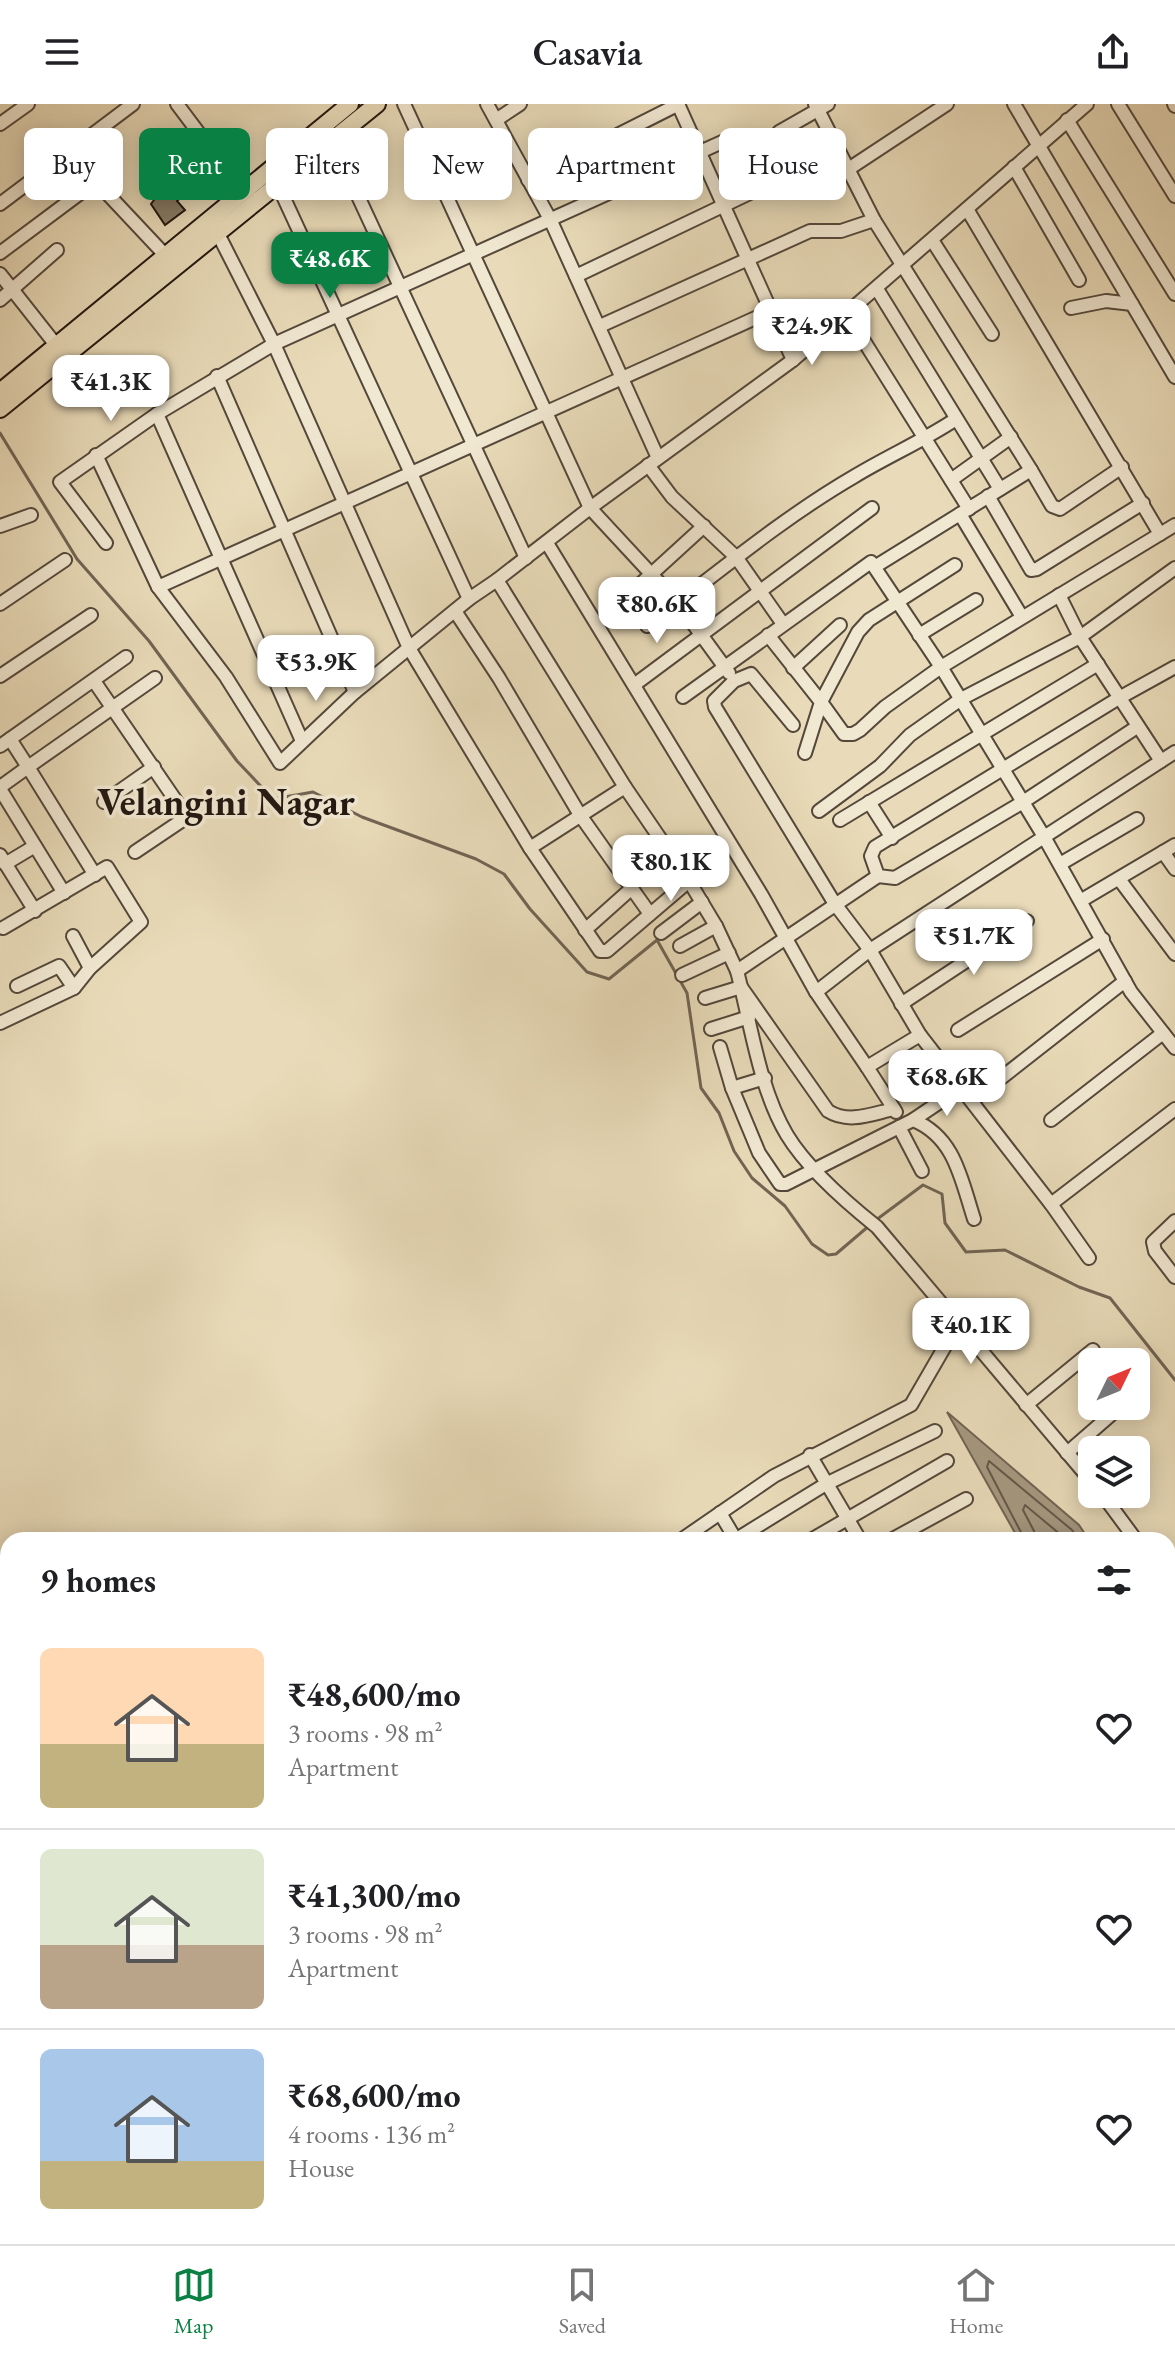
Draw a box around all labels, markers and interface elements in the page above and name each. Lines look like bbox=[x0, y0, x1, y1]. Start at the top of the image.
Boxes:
text: Casavia bbox=[533, 29, 642, 76]
icon: menu bbox=[40, 30, 84, 74]
icon: share bbox=[1091, 30, 1135, 74]
chip: Buy bbox=[24, 128, 123, 200]
chip: Rent bbox=[139, 128, 250, 200]
chip: Filters bbox=[266, 128, 388, 200]
chip: New bbox=[404, 128, 512, 200]
chip: Apartment bbox=[528, 128, 703, 200]
chip: House bbox=[719, 128, 846, 200]
pin: ₹48.6K bbox=[265, 232, 395, 300]
text: ₹48.6K bbox=[289, 241, 371, 275]
pin: ₹24.9K bbox=[747, 299, 877, 367]
text: ₹24.9K bbox=[771, 308, 853, 342]
pin: ₹41.3K bbox=[46, 355, 176, 423]
text: ₹41.3K bbox=[70, 364, 152, 398]
pin: ₹80.6K bbox=[592, 577, 722, 645]
text: ₹80.6K bbox=[616, 586, 698, 620]
pin: ₹53.9K bbox=[251, 635, 381, 703]
text: ₹53.9K bbox=[275, 644, 357, 678]
district label: Velangini Nagar bbox=[97, 777, 355, 826]
pin: ₹80.1K bbox=[606, 835, 736, 903]
text: ₹80.1K bbox=[630, 844, 712, 878]
pin: ₹51.7K bbox=[909, 909, 1039, 977]
text: ₹51.7K bbox=[933, 918, 1015, 952]
pin: ₹68.6K bbox=[882, 1050, 1012, 1118]
text: ₹68.6K bbox=[906, 1059, 988, 1093]
pin: ₹40.1K bbox=[906, 1298, 1036, 1366]
text: ₹40.1K bbox=[930, 1307, 1012, 1341]
north arrow bbox=[1078, 1348, 1150, 1420]
map controls bbox=[1078, 1348, 1150, 1508]
button: layers bbox=[1078, 1436, 1150, 1508]
text: 9 homes bbox=[40, 1558, 156, 1602]
icon: filters bbox=[1092, 1558, 1136, 1602]
text: ₹48,600/mo bbox=[288, 1672, 461, 1716]
icon: home bbox=[104, 1680, 200, 1776]
icon: heart bbox=[1092, 1706, 1136, 1750]
text: 3 rooms · 98 m² bbox=[288, 1716, 443, 1750]
text: Apartment bbox=[288, 1750, 398, 1784]
text: ₹41,300/mo bbox=[288, 1873, 461, 1917]
icon: home bbox=[104, 1881, 200, 1977]
icon: heart bbox=[1092, 1907, 1136, 1951]
text: 3 rooms · 98 m² bbox=[288, 1917, 443, 1951]
text: Apartment bbox=[288, 1951, 398, 1985]
text: ₹68,600/mo bbox=[288, 2073, 461, 2117]
icon: home bbox=[104, 2081, 200, 2177]
icon: heart bbox=[1092, 2107, 1136, 2151]
text: 4 rooms · 136 m² bbox=[288, 2117, 455, 2151]
text: House bbox=[288, 2151, 354, 2185]
tab: Map bbox=[172, 2263, 216, 2340]
tab: Saved bbox=[559, 2263, 606, 2340]
tab: Home bbox=[949, 2263, 1003, 2340]

